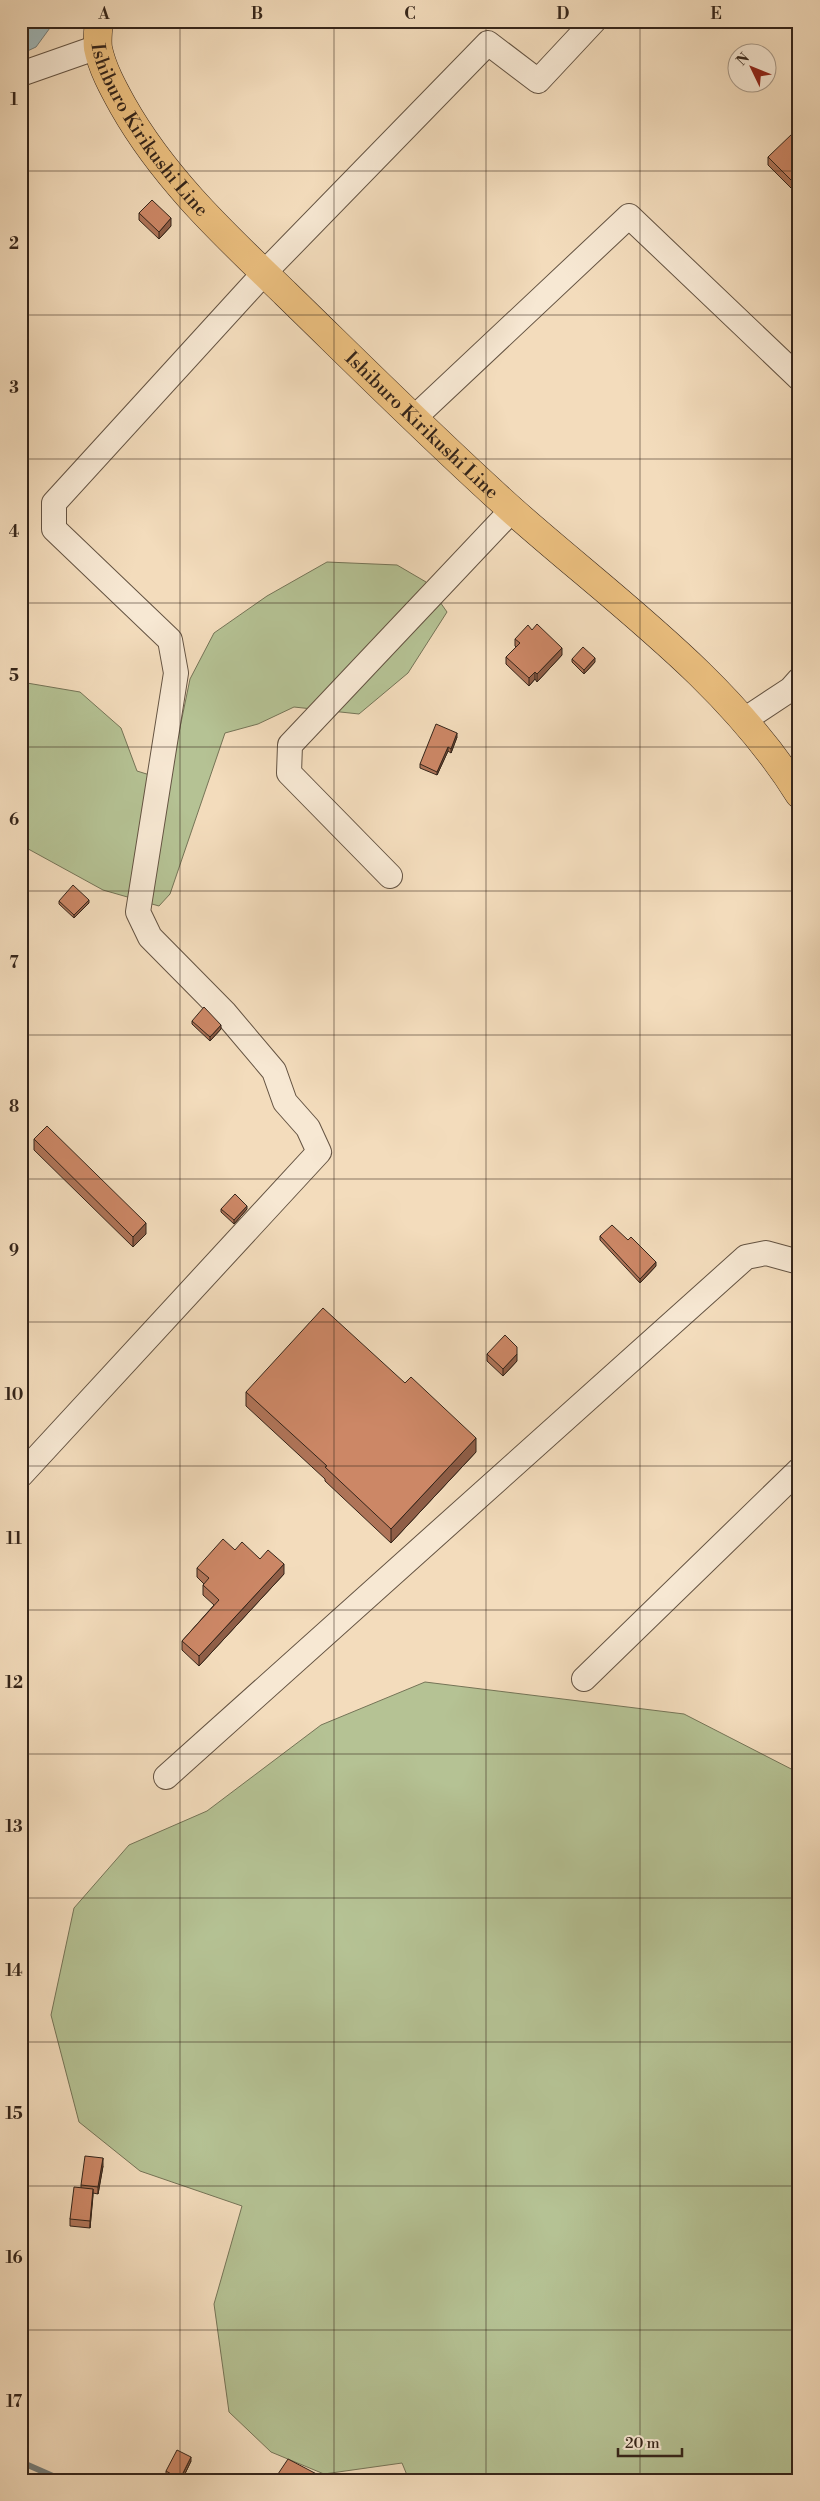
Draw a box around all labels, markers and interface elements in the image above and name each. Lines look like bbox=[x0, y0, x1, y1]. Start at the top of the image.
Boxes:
text: A bbox=[97, 4, 110, 24]
text: B bbox=[251, 4, 263, 24]
text: C bbox=[404, 4, 416, 24]
text: D bbox=[557, 4, 570, 24]
text: E bbox=[710, 4, 722, 24]
street label: Ishiburo Kirikushi Line bbox=[86, 42, 213, 222]
north arrow bbox=[728, 42, 778, 92]
text: N bbox=[733, 50, 754, 70]
text: 1 bbox=[10, 90, 18, 110]
text: 2 bbox=[9, 234, 19, 254]
street label: Ishiburo Kirikushi Line bbox=[340, 346, 504, 504]
text: 3 bbox=[9, 378, 19, 398]
text: 4 bbox=[9, 522, 20, 542]
text: 5 bbox=[9, 666, 19, 686]
text: 6 bbox=[9, 810, 19, 830]
text: 7 bbox=[9, 953, 19, 973]
text: 8 bbox=[9, 1097, 19, 1117]
text: 9 bbox=[9, 1241, 19, 1261]
text: 10 bbox=[5, 1385, 23, 1405]
text: 11 bbox=[6, 1529, 22, 1549]
text: 12 bbox=[5, 1673, 23, 1693]
text: 13 bbox=[5, 1817, 23, 1837]
text: 14 bbox=[5, 1961, 23, 1981]
text: 15 bbox=[5, 2104, 23, 2124]
text: 16 bbox=[5, 2248, 23, 2268]
text: 17 bbox=[6, 2392, 23, 2412]
scale bar bbox=[618, 2426, 681, 2458]
text: 20 m bbox=[625, 2434, 660, 2453]

